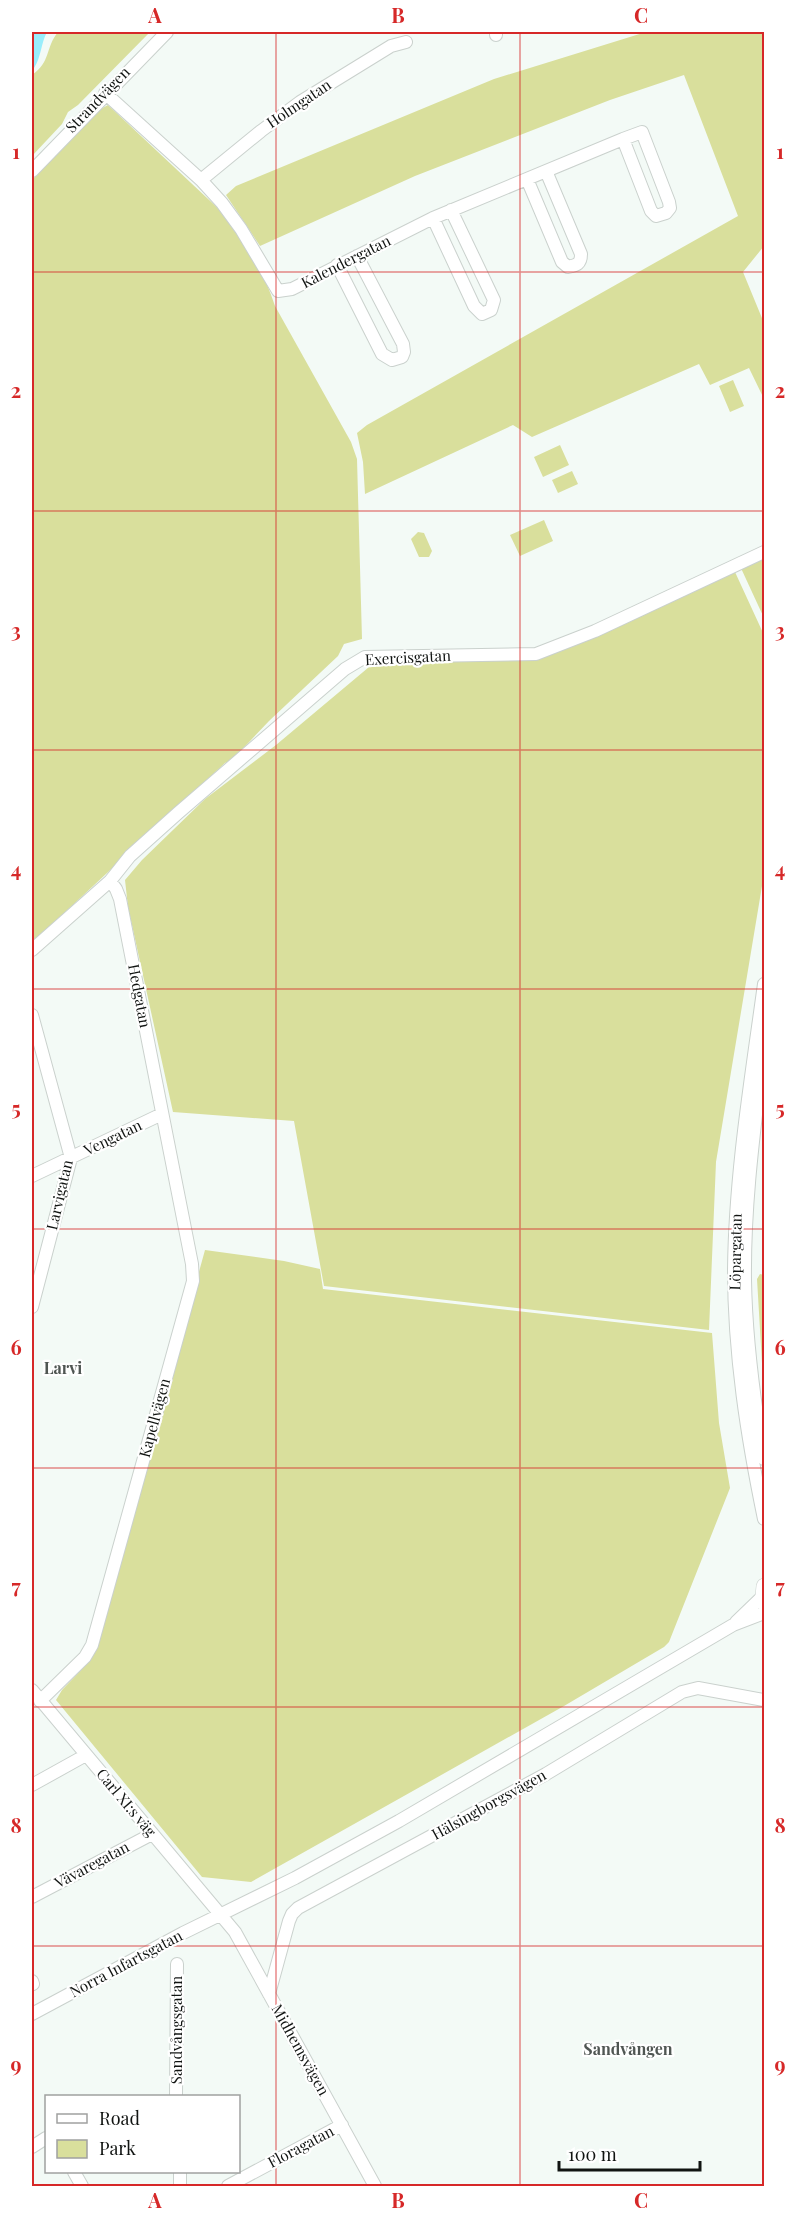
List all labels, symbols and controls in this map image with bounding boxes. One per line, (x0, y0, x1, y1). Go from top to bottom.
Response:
text: A (147, 1, 162, 28)
text: B (391, 1, 405, 28)
text: C (634, 1, 648, 28)
street label: Strandvägen (61, 62, 134, 137)
street label: Holmgatan (262, 74, 335, 132)
text: 1 (12, 137, 20, 164)
text: 1 (776, 137, 784, 164)
street label: Kalendergatan (297, 230, 394, 292)
text: 2 (11, 376, 21, 403)
text: 2 (775, 376, 785, 403)
text: 3 (11, 616, 21, 643)
text: 3 (775, 616, 785, 643)
street label: Exercisgatan (364, 645, 451, 669)
text: 4 (11, 855, 21, 882)
text: 4 (775, 855, 785, 882)
street label: Hedgatan (124, 962, 156, 1029)
text: 5 (11, 1094, 21, 1121)
text: 5 (775, 1094, 785, 1121)
street label: Vengatan (79, 1115, 145, 1160)
street label: Larvigatan (41, 1158, 77, 1232)
street label: Löpargatan (724, 1213, 746, 1291)
text: 6 (10, 1333, 22, 1360)
text: 6 (774, 1333, 786, 1360)
district label: Larvi (44, 1357, 82, 1378)
street label: Kapellvägen (134, 1376, 174, 1460)
text: 7 (11, 1572, 21, 1599)
text: 7 (775, 1572, 785, 1599)
street label: Carl XI:s väg (92, 1764, 161, 1841)
street label: Hälsingborgsvägen (428, 1764, 549, 1844)
text: 8 (10, 1811, 22, 1838)
text: 8 (774, 1811, 786, 1838)
street label: Vävaregatan (50, 1836, 132, 1893)
street label: Norra Infartsgatan (66, 1925, 185, 2001)
street label: Sandvångsgatan (166, 1976, 186, 2084)
street label: Midhemsvägen (267, 2000, 334, 2099)
district label: Sandvången (583, 2038, 673, 2059)
text: 9 (10, 2050, 22, 2077)
text: 9 (774, 2050, 786, 2077)
legend (45, 2095, 240, 2173)
text: Road (99, 2106, 140, 2130)
street label: Floragatan (264, 2120, 337, 2172)
scale bar (559, 2134, 700, 2172)
text: Park (99, 2136, 136, 2160)
text: 100 m (568, 2142, 617, 2166)
text: A (147, 2186, 162, 2213)
text: B (391, 2186, 405, 2213)
text: C (634, 2186, 648, 2213)

